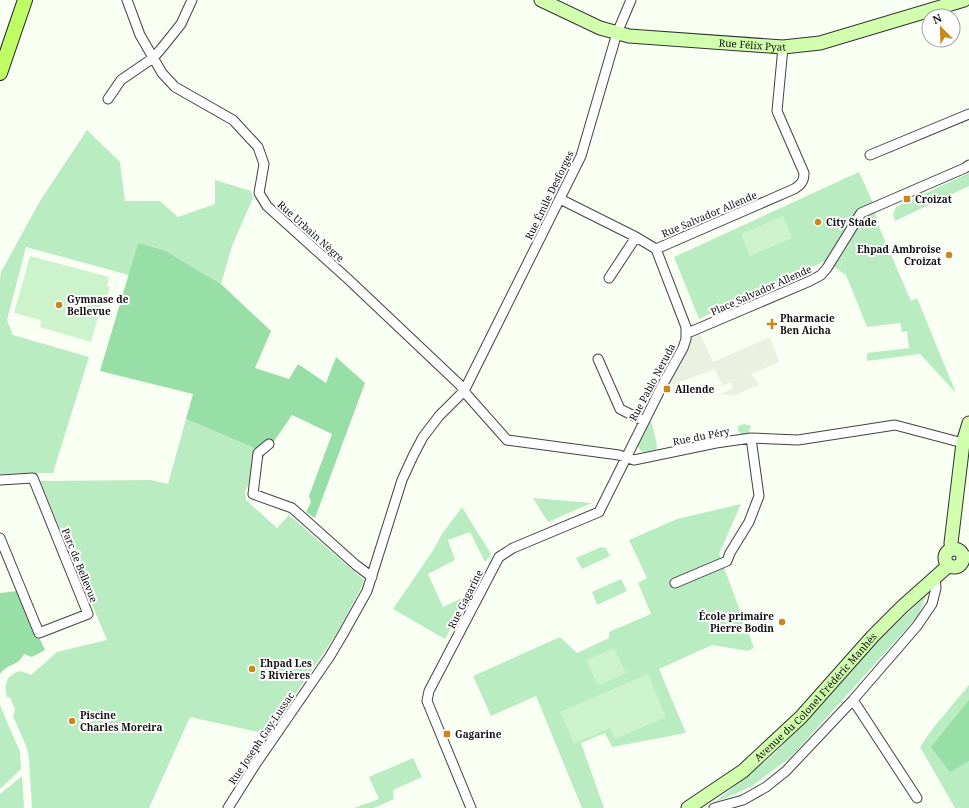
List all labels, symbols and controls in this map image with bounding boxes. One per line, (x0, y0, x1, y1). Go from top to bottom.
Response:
north arrow (921, 8, 961, 48)
text: N (930, 10, 944, 27)
street label: Rue Félix Pyat (718, 35, 787, 54)
street label: Rue Émile Desforges (521, 148, 577, 242)
street label: Rue Salvador Allende (659, 188, 759, 240)
place label: Croizat (915, 192, 952, 206)
marker: Croizat (902, 194, 912, 204)
street label: Rue Urbain Nègre (275, 197, 347, 265)
place label: City Stade (826, 215, 877, 229)
marker: City Stade (813, 217, 823, 227)
place label: Ehpad Ambroise Croizat (857, 242, 941, 268)
marker: Ehpad Ambroise Croizat (944, 250, 954, 260)
street label: Place Salvador Allende (708, 261, 814, 319)
place label: Gymnase de Bellevue (67, 292, 129, 318)
marker: Gymnase de Bellevue (54, 300, 64, 310)
place label: Pharmacie Ben Aicha (780, 311, 835, 337)
marker: Pharmacie Ben Aicha (767, 319, 777, 329)
street label: Rue Pablo Neruda (626, 340, 679, 423)
place label: Allende (675, 382, 714, 396)
marker: Allende (662, 384, 672, 394)
street label: Rue du Péry (671, 424, 731, 448)
street label: Parc de Bellevue (59, 526, 101, 604)
street label: Rue Gagarine (444, 567, 486, 631)
place label: École primaire Pierre Bodin (699, 609, 774, 635)
marker: École primaire Pierre Bodin (777, 617, 787, 627)
street label: Avenue du Colonel Frédéric Manhès (751, 629, 880, 764)
place label: Ehpad Les 5 Rivières (260, 656, 312, 682)
marker: Ehpad Les 5 Rivières (247, 664, 257, 674)
street label: Rue Joseph Gay-Lussac (225, 689, 297, 787)
place label: Piscine Charles Moreira (80, 708, 162, 734)
marker: Piscine Charles Moreira (67, 716, 77, 726)
place label: Gagarine (455, 727, 502, 741)
marker: Gagarine (442, 729, 452, 739)

